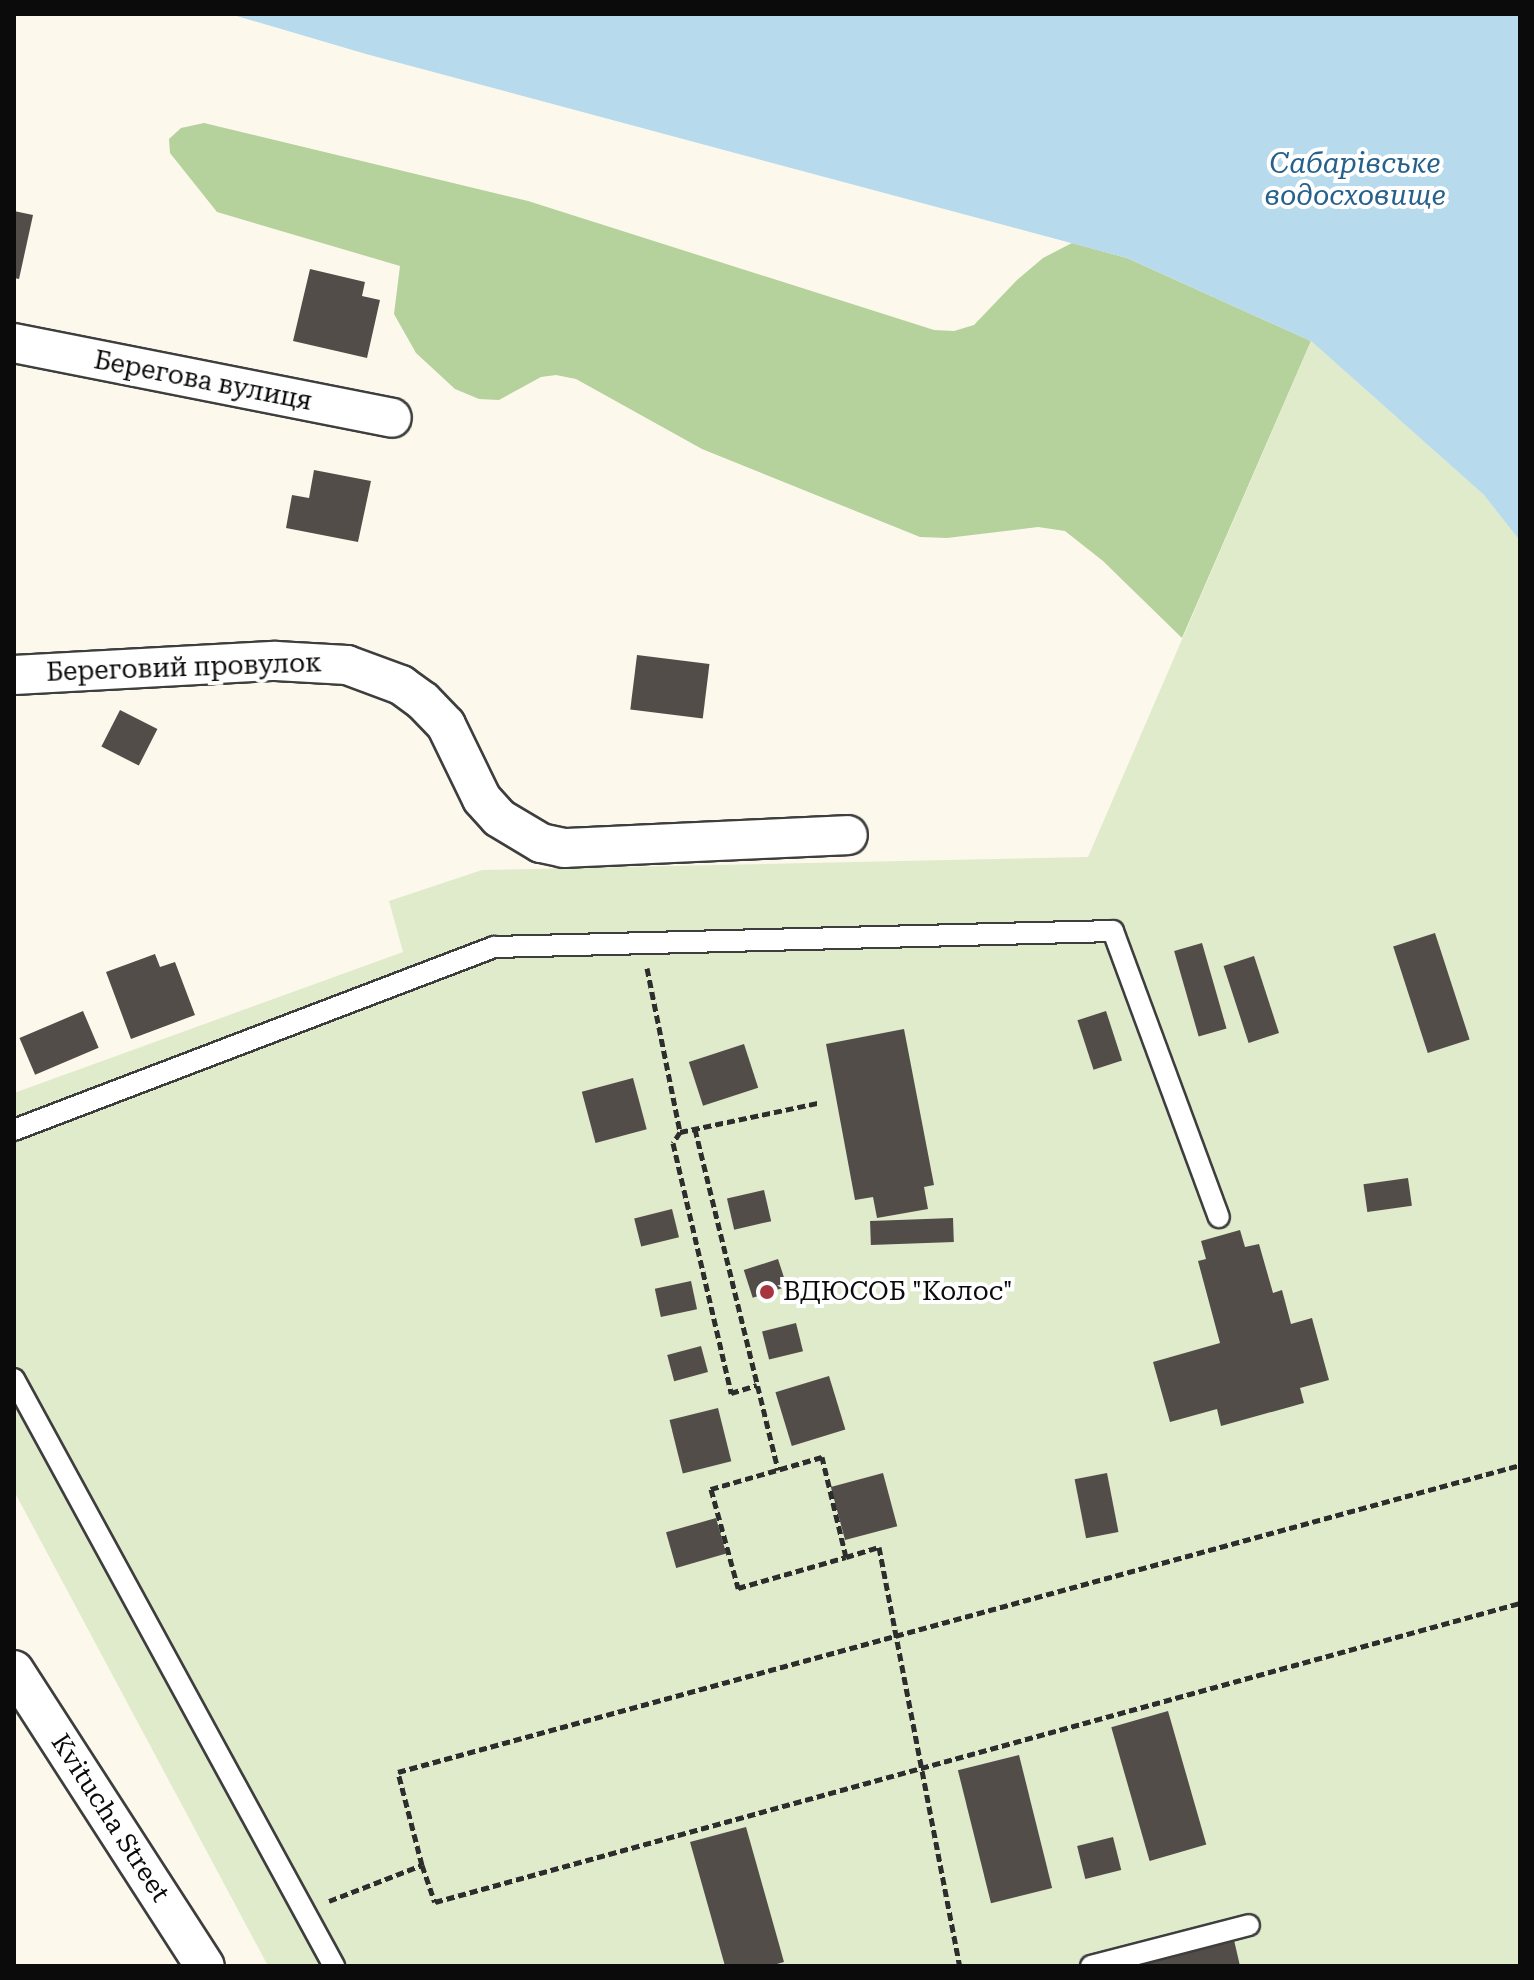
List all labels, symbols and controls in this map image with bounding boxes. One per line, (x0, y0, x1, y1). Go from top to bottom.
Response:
water label: Сабарівське водосховище (1264, 147, 1446, 213)
street label: Берегова вулиця (91, 345, 315, 417)
street label: Береговий провулок (46, 648, 322, 688)
place label: ВДЮСОБ "Колос" (783, 1276, 1013, 1308)
marker: ВДЮСОБ "Колос" (758, 1283, 776, 1301)
street label: Kvitucha Street (44, 1728, 176, 1908)

